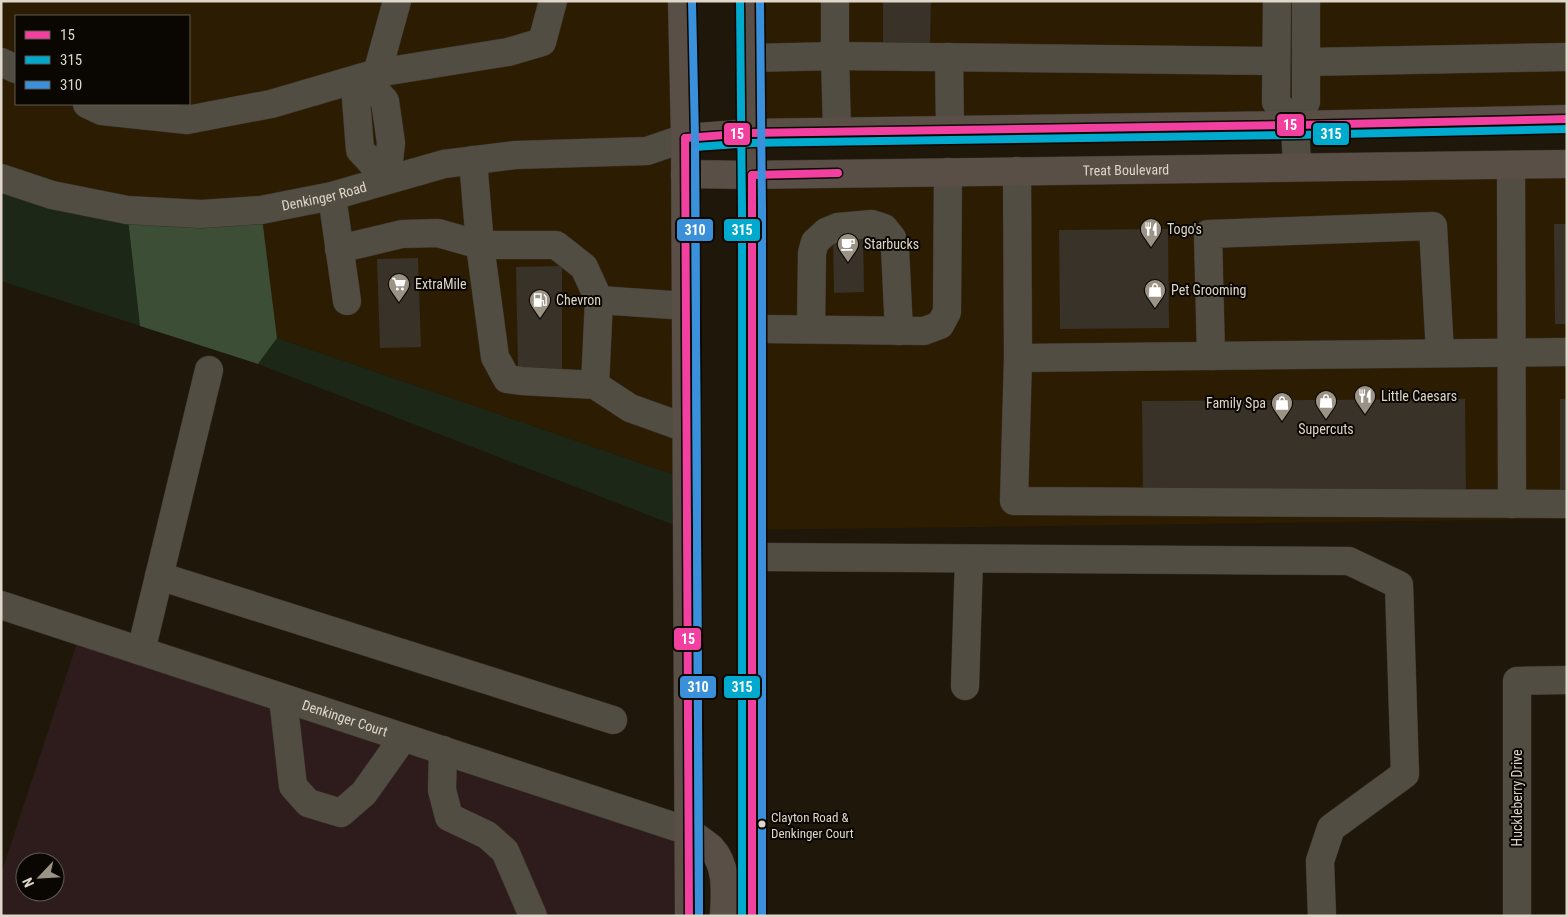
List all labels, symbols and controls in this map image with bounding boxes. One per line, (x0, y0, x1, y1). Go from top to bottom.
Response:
legend (15, 15, 190, 105)
text: 15 (60, 26, 75, 44)
text: 315 (60, 51, 82, 69)
text: 310 (60, 76, 82, 94)
line badge: 15 (1276, 113, 1305, 137)
text: 15 (1283, 117, 1297, 133)
line badge: 15 (723, 122, 751, 146)
line badge: 315 (1312, 122, 1350, 146)
text: 15 (730, 126, 744, 142)
text: 315 (1320, 126, 1342, 142)
street label: Treat Boulevard (1083, 161, 1169, 179)
street label: Denkinger Road (280, 179, 368, 214)
restaurant icon: Togo's (1139, 217, 1163, 248)
line badge: 310 (676, 218, 714, 242)
line badge: 315 (723, 218, 761, 242)
place label: Togo's (1167, 221, 1202, 237)
text: 310 (684, 222, 706, 238)
text: 315 (731, 222, 753, 238)
cafe icon: Starbucks (836, 232, 860, 263)
place label: Starbucks (864, 236, 919, 252)
supermarket icon: ExtraMile (387, 272, 411, 303)
place label: ExtraMile (415, 276, 467, 292)
shop icon: Pet Grooming (1143, 278, 1167, 309)
place label: Pet Grooming (1171, 282, 1246, 298)
fuel station icon: Chevron (528, 288, 552, 319)
place label: Chevron (556, 292, 601, 308)
restaurant icon: Little Caesars (1353, 384, 1377, 415)
place label: Little Caesars (1381, 388, 1457, 404)
shop icon: Supercuts (1314, 389, 1338, 420)
shop icon: Family Spa (1270, 391, 1294, 422)
place label: Family Spa (1206, 395, 1266, 411)
place label: Supercuts (1298, 421, 1354, 437)
line badge: 15 (673, 627, 702, 651)
text: 15 (681, 631, 695, 647)
line badge: 310 (679, 675, 717, 699)
line badge: 315 (723, 675, 761, 699)
text: 310 (687, 679, 709, 695)
text: 315 (731, 679, 753, 695)
street label: Denkinger Court (300, 697, 390, 740)
street label: Huckleberry Drive (1509, 749, 1525, 847)
place label: Clayton Road & Denkinger Court (771, 810, 854, 841)
marker: Clayton Road & Denkinger Court (757, 819, 767, 829)
north arrow (15, 852, 65, 902)
text: N (19, 875, 37, 890)

